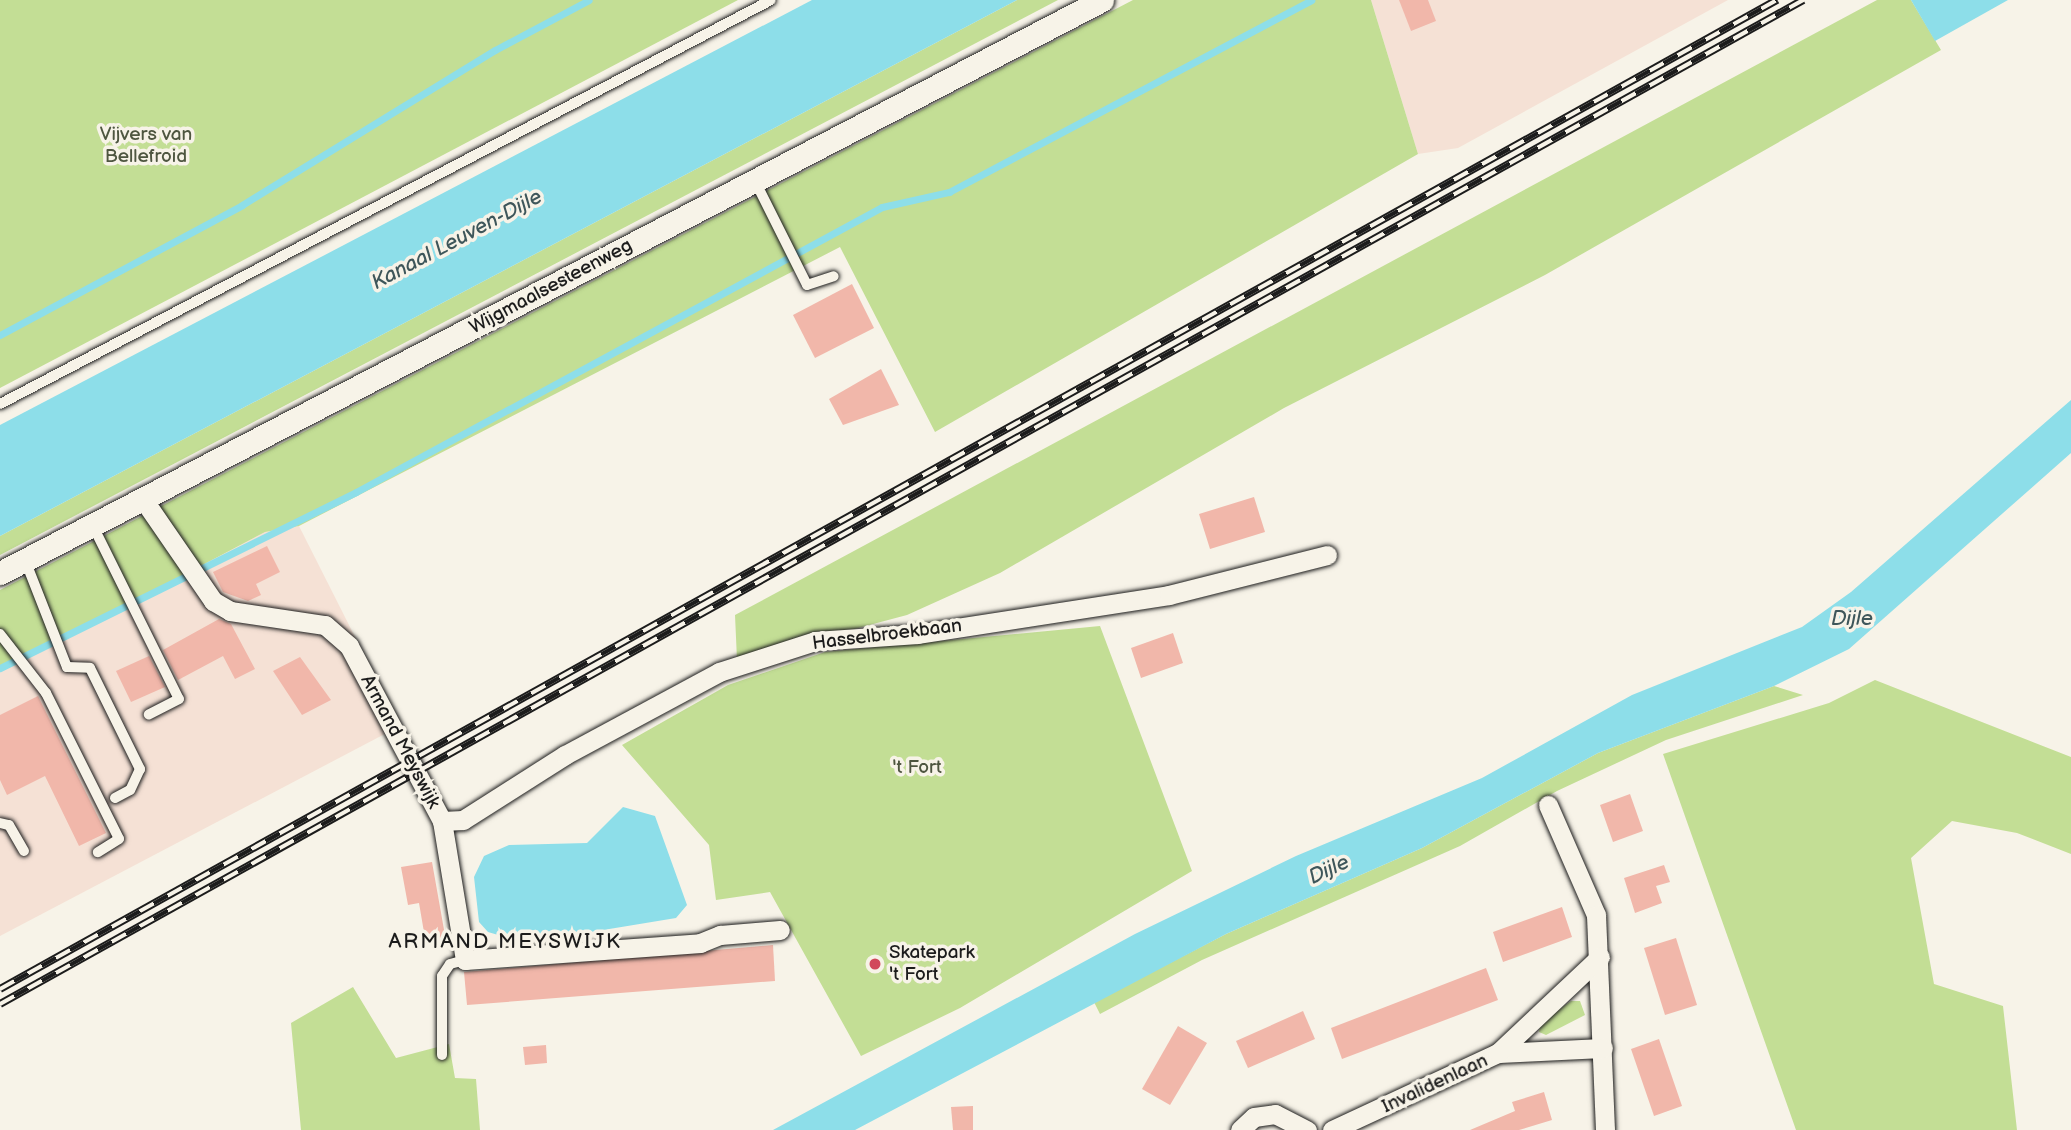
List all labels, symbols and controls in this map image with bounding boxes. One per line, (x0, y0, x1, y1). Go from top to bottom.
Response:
park label: Vijvers van Bellefroid (100, 124, 192, 168)
water label: Kanaal Leuven-Dijle (367, 184, 547, 296)
street label: Wijgmaalsesteenweg (466, 234, 636, 340)
water label: Dijle (1831, 606, 1873, 632)
street label: Hasselbroekbaan (811, 615, 963, 655)
street label: Armand Meyswijk (355, 671, 445, 813)
park label: 't Fort (892, 757, 942, 779)
water label: Dijle (1305, 850, 1353, 890)
district label: ARMAND MEYSWIJK (390, 929, 620, 955)
place label: Skatepark 't Fort (889, 942, 975, 986)
marker: Skatepark 't Fort (867, 956, 883, 972)
street label: Invalidenlaan (1378, 1050, 1492, 1118)

